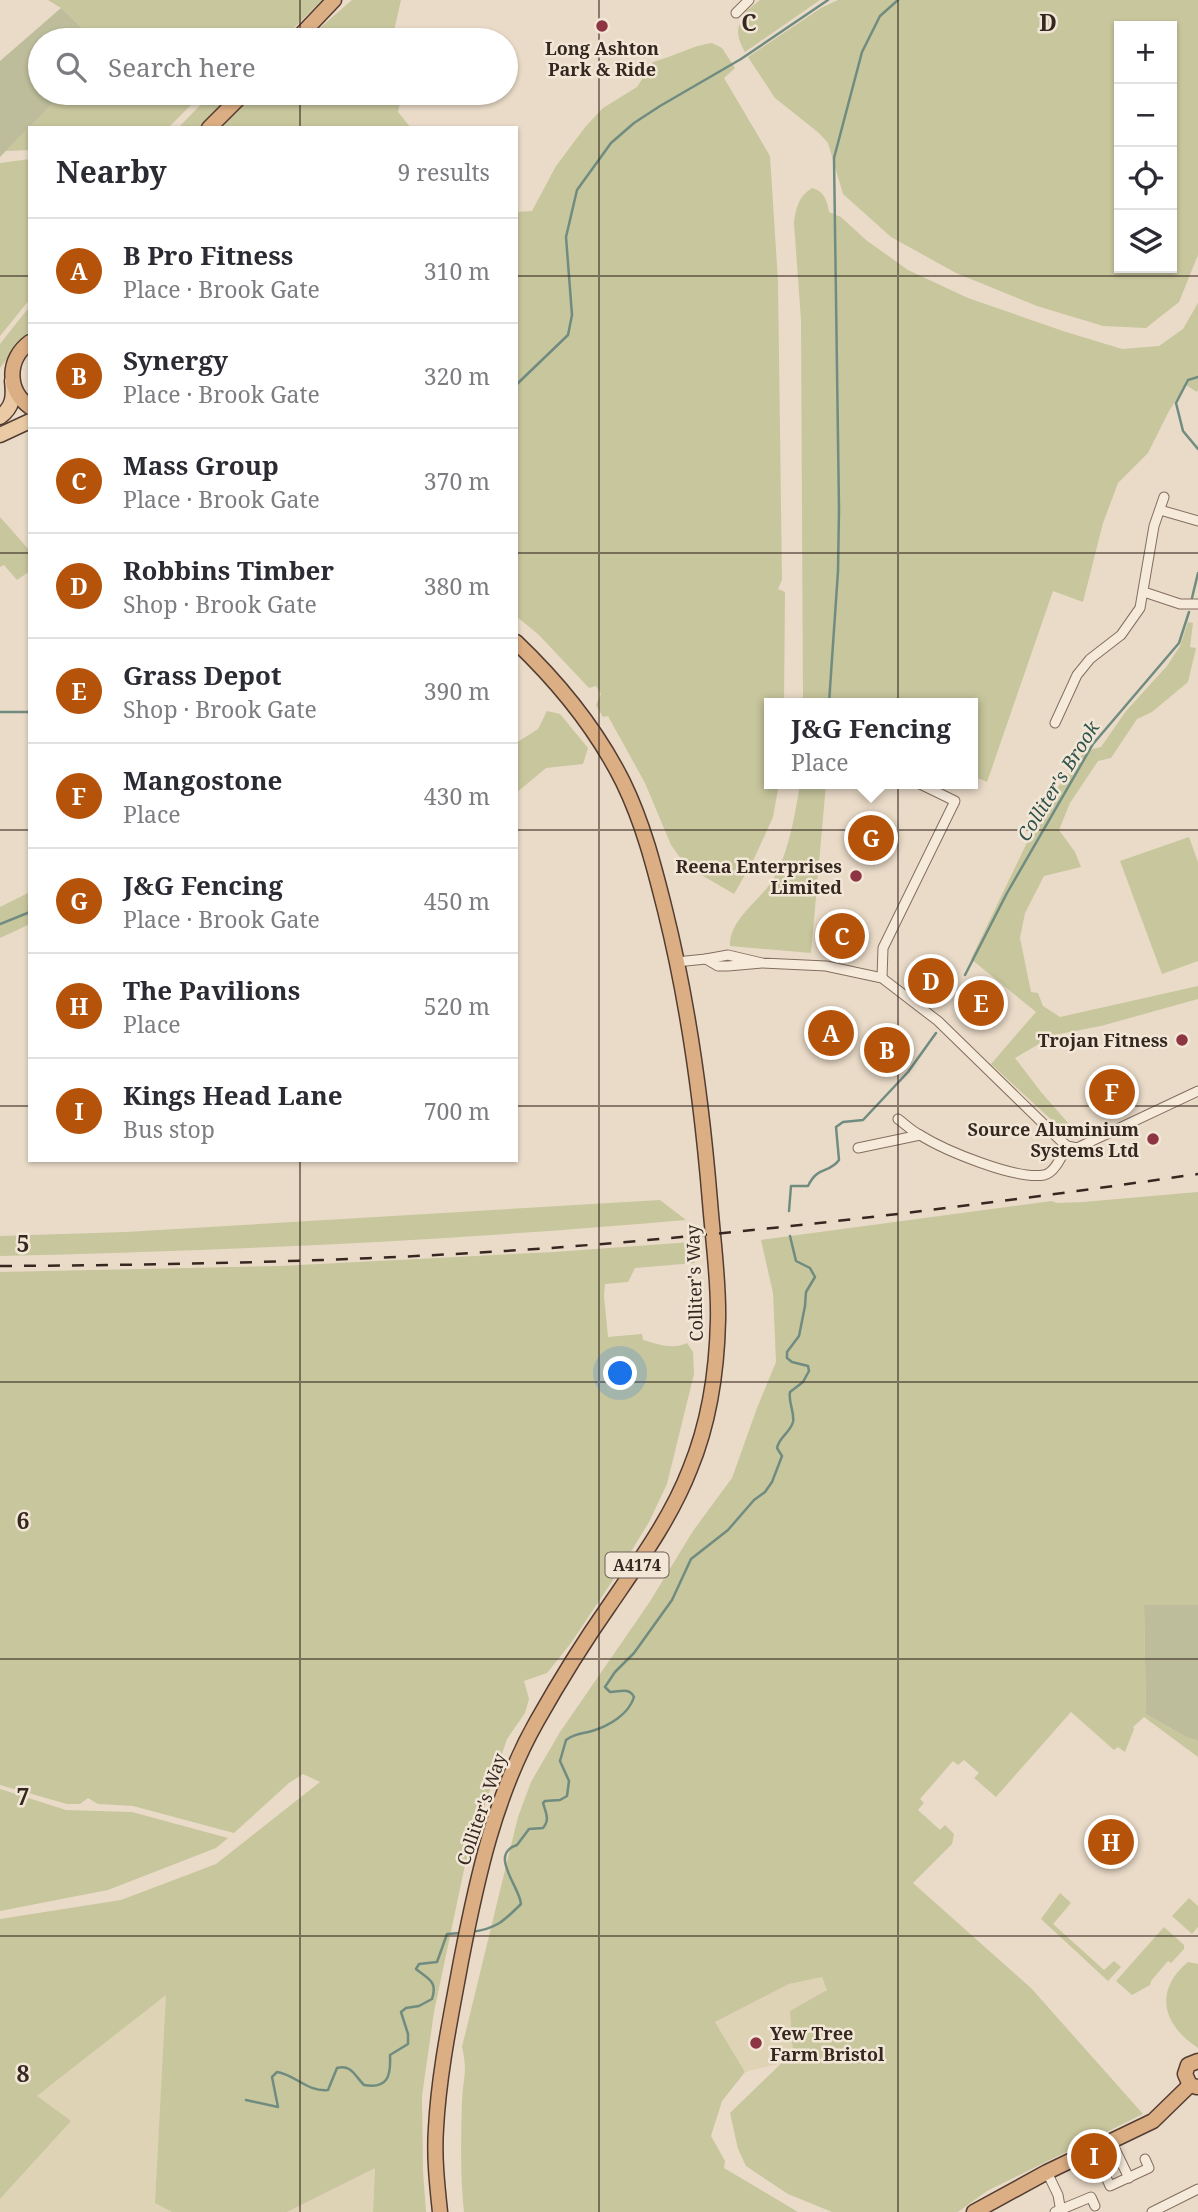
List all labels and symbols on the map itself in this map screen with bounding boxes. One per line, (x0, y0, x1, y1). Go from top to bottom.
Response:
text: C (741, 6, 757, 38)
text: D (1039, 6, 1057, 38)
marker: Long Ashton Park & Ride (594, 18, 610, 34)
place label: Long Ashton Park & Ride (545, 36, 659, 81)
water label: Colliter's Brook (1011, 715, 1106, 846)
pin: G (848, 812, 894, 864)
place label: Reena Enterprises Limited (675, 854, 842, 899)
marker: Reena Enterprises Limited (848, 868, 864, 884)
pin: C (819, 910, 865, 962)
pin: D (908, 955, 954, 1007)
pin: E (958, 977, 1004, 1029)
pin: A (808, 1007, 854, 1059)
pin: B (864, 1024, 910, 1076)
place label: Trojan Fitness (1038, 1028, 1168, 1052)
marker: Trojan Fitness (1174, 1032, 1190, 1048)
pin: F (1089, 1066, 1135, 1118)
place label: Source Aluminium Systems Ltd (968, 1117, 1139, 1162)
marker: Source Aluminium Systems Ltd (1145, 1131, 1161, 1147)
street label: Colliter's Way (680, 1223, 708, 1342)
text: 5 (17, 1227, 30, 1259)
your location (603, 1356, 637, 1390)
text: 6 (17, 1504, 30, 1536)
road number: A4174 (606, 1553, 668, 1578)
street label: Colliter's Way (451, 1749, 512, 1868)
text: 7 (17, 1780, 30, 1812)
pin: H (1088, 1816, 1134, 1868)
place label: Yew Tree Farm Bristol (770, 2021, 885, 2066)
marker: Yew Tree Farm Bristol (748, 2035, 764, 2051)
text: 8 (17, 2057, 30, 2089)
pin: I (1071, 2130, 1117, 2182)

